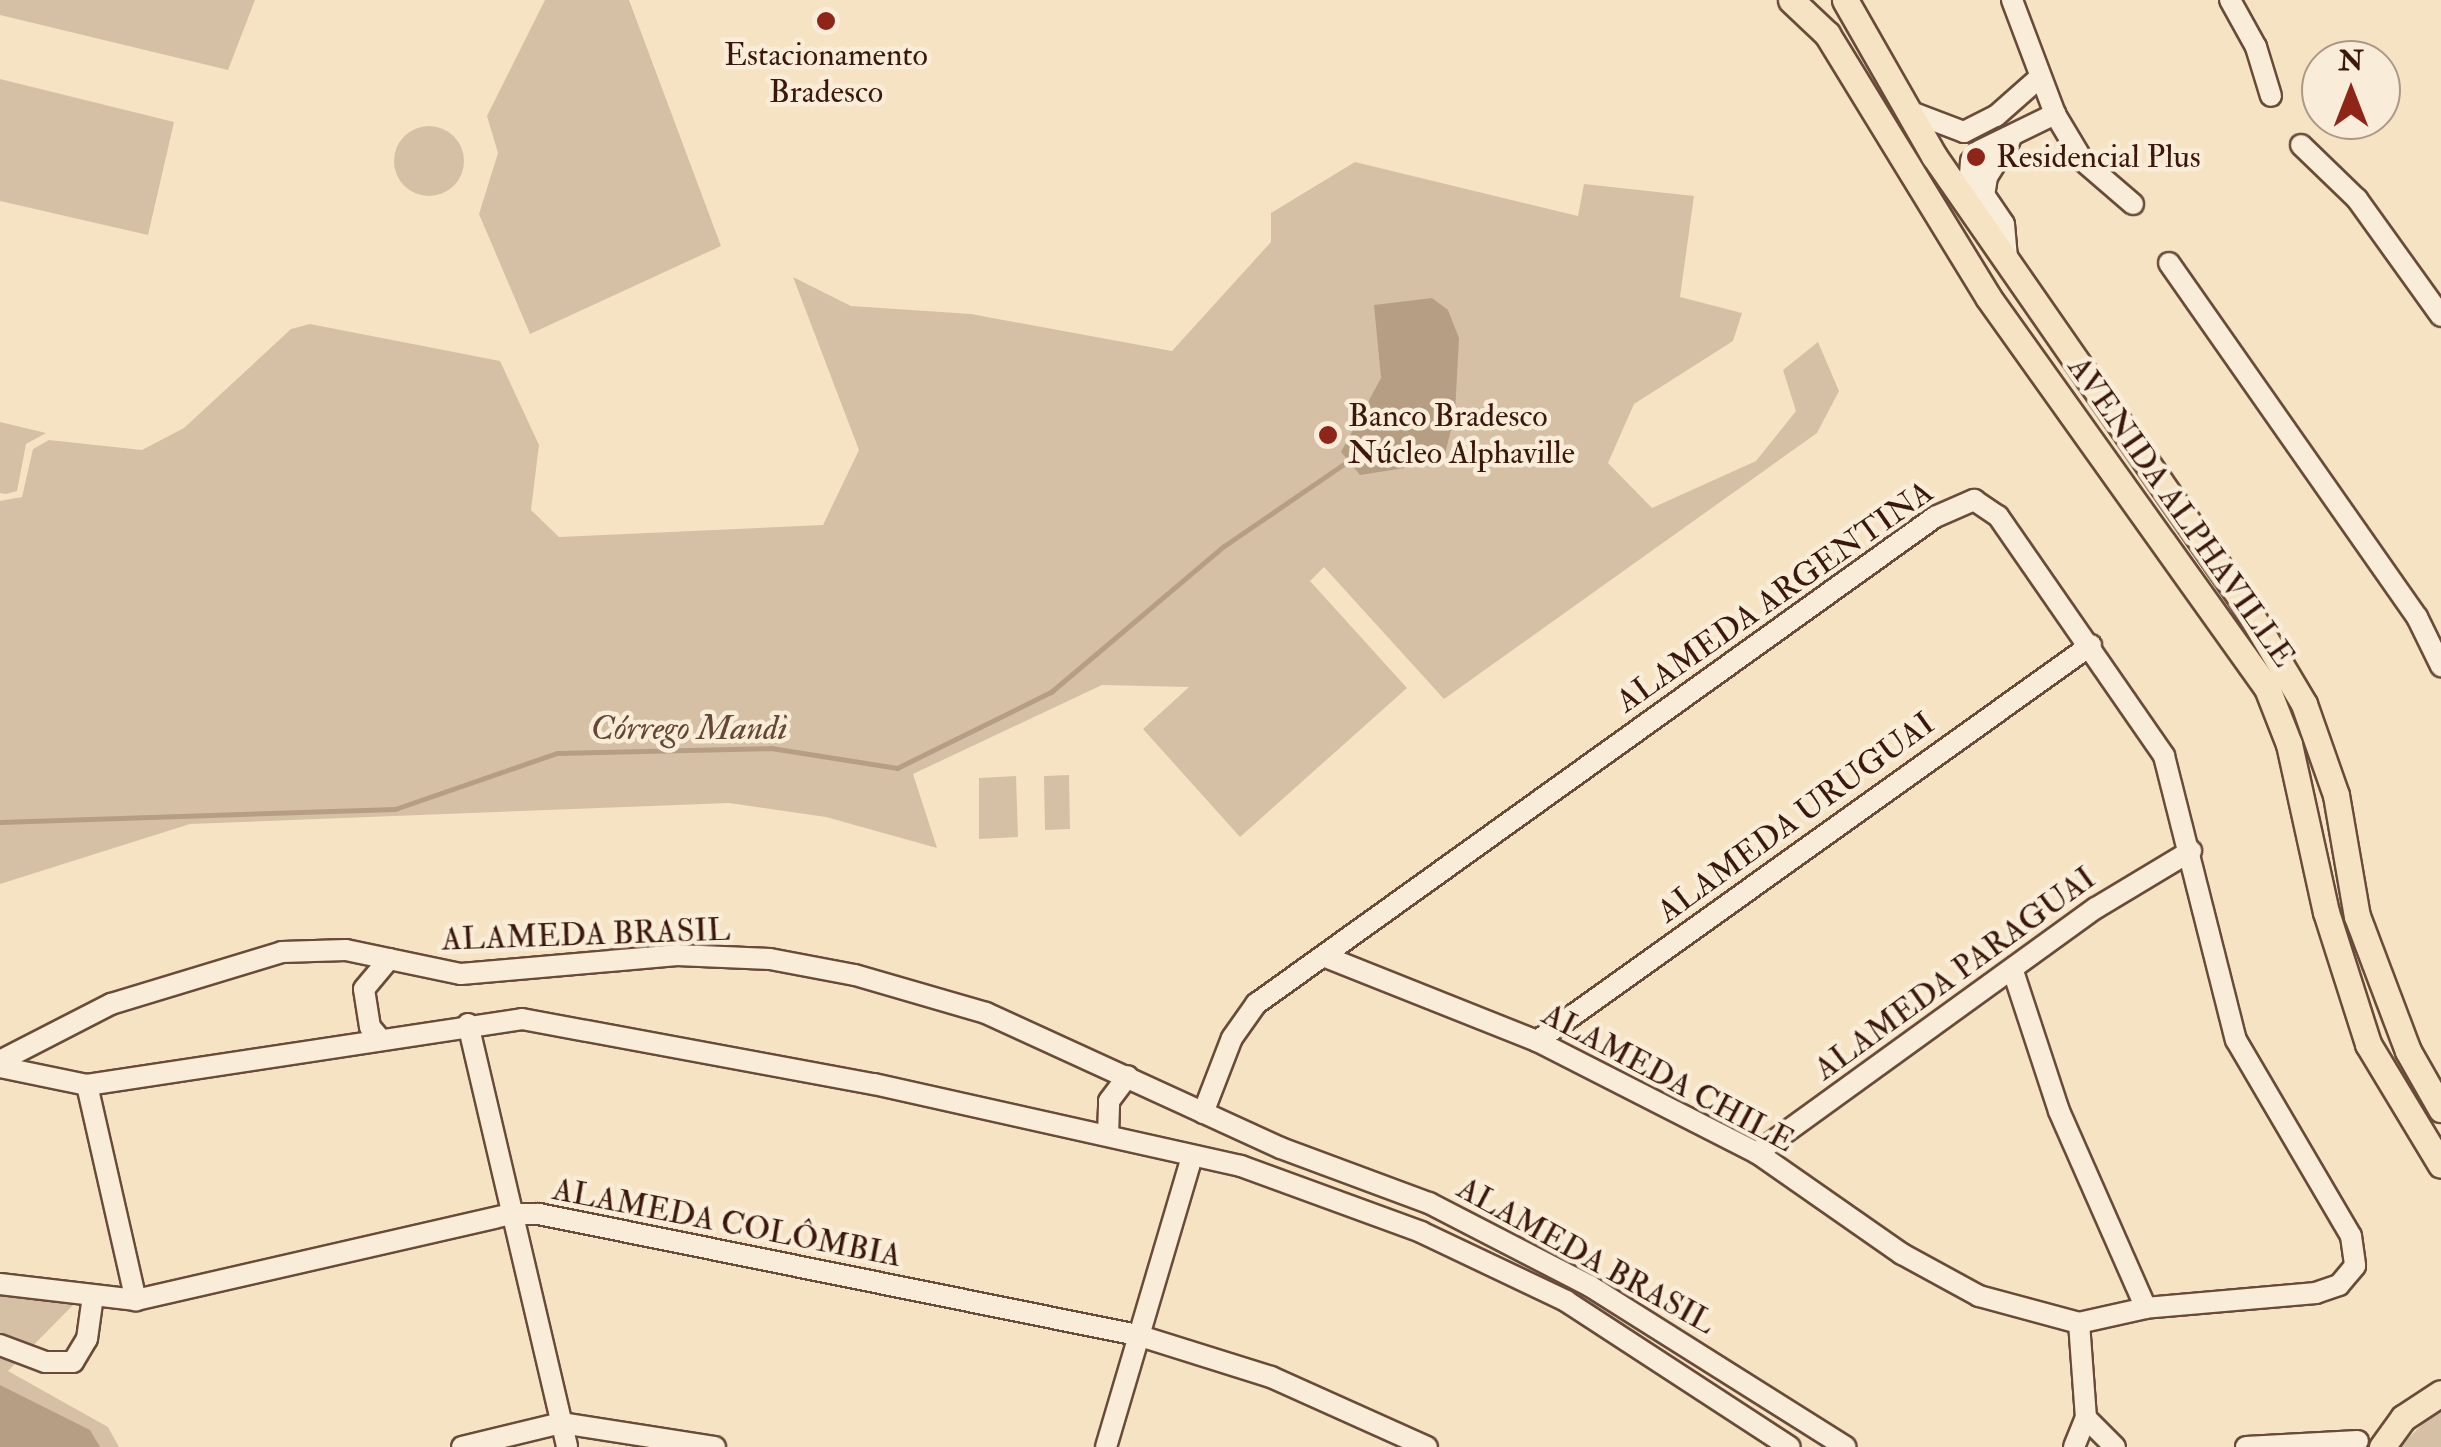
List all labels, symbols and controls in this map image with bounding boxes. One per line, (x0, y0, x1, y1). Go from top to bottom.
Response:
marker: Estacionamento Bradesco (815, 10, 837, 32)
place label: Estacionamento Bradesco (724, 37, 928, 112)
north arrow (2301, 40, 2401, 140)
text: N (2338, 44, 2364, 79)
place label: Residencial Plus (1996, 138, 2201, 176)
marker: Residencial Plus (1965, 146, 1987, 168)
street label: AVENIDA ALPHAVILLE (2059, 349, 2303, 675)
place label: Banco Bradesco Núcleo Alphaville (1348, 398, 1575, 473)
marker: Banco Bradesco Núcleo Alphaville (1317, 424, 1339, 446)
street label: ALAMEDA ARGENTINA (1609, 473, 1941, 721)
street label: ALAMEDA URUGUAI (1650, 705, 1942, 931)
water label: Córrego Mandi (590, 707, 788, 749)
street label: ALAMEDA PARAGUAI (1807, 859, 2103, 1089)
street label: ALAMEDA BRASIL (441, 911, 731, 959)
street label: ALAMEDA CHILE (1535, 995, 1801, 1161)
street label: ALAMEDA BRASIL (1450, 1169, 1722, 1343)
street label: ALAMEDA COLÔMBIA (549, 1170, 905, 1276)

